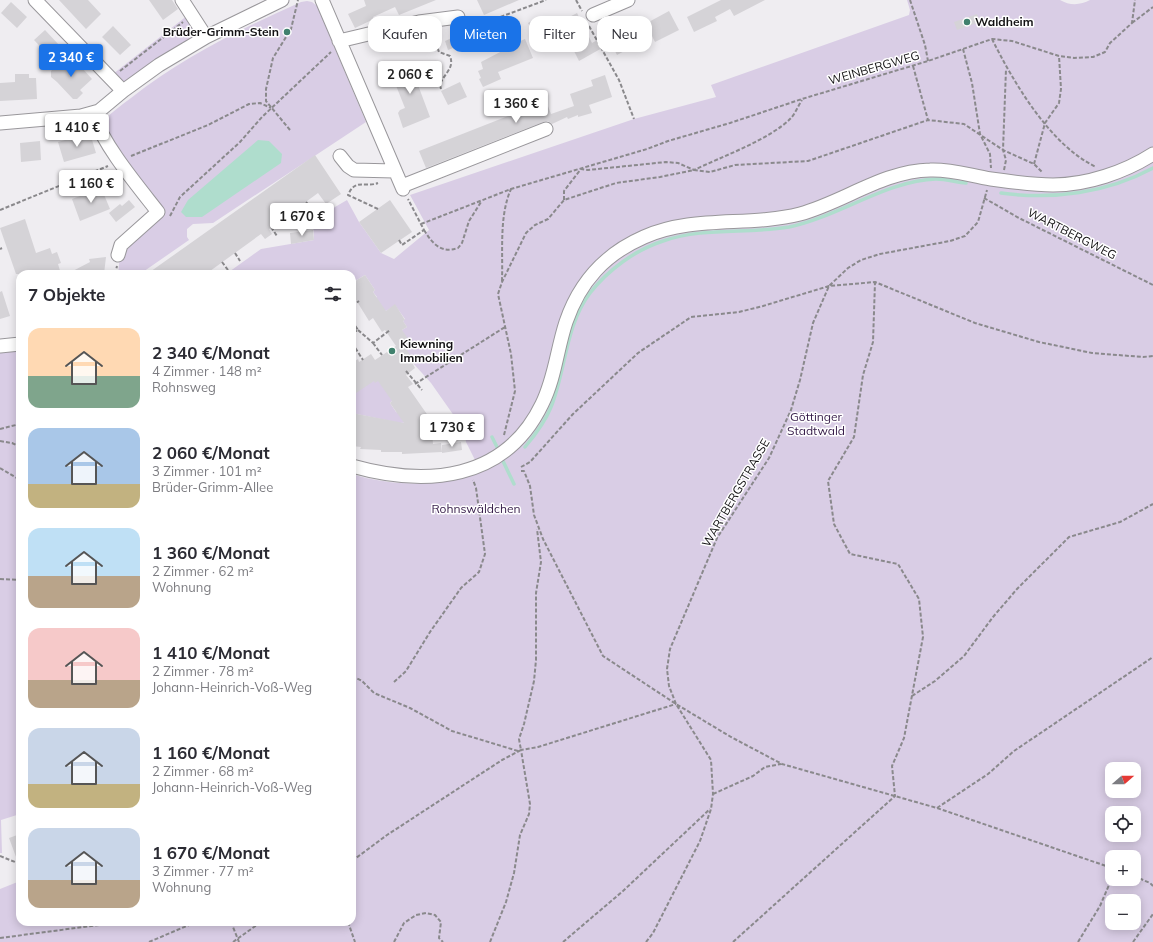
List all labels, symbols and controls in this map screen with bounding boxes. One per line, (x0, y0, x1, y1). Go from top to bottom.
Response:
place label: Waldheim (975, 14, 1034, 29)
chip: Kaufen (368, 16, 442, 52)
chip: Mieten (450, 16, 521, 52)
chip: Filter (529, 16, 589, 52)
chip: Neu (597, 16, 652, 52)
marker: Waldheim (962, 17, 972, 27)
place label: Brüder-Grimm-Stein (163, 24, 279, 39)
marker: Brüder-Grimm-Stein (282, 27, 292, 37)
pin: 2 340 € (34, 44, 108, 78)
street label: WEINBERGWEG (827, 47, 921, 88)
text: 2 340 € (48, 49, 94, 65)
pin: 2 060 € (373, 61, 447, 95)
text: 2 060 € (387, 66, 433, 82)
pin: 1 360 € (479, 90, 553, 124)
text: 1 360 € (493, 95, 539, 111)
pin: 1 410 € (40, 114, 114, 148)
text: 1 410 € (54, 119, 100, 135)
pin: 1 160 € (54, 170, 128, 204)
text: 1 160 € (68, 175, 114, 191)
pin: 1 670 € (265, 203, 339, 237)
street label: WARTBERGWEG (1025, 205, 1119, 263)
text: 1 670 € (279, 208, 325, 224)
icon: filters (322, 283, 344, 305)
text: 7 Objekte (28, 284, 105, 305)
place label: Kiewning Immobilien (400, 336, 463, 365)
text: 2 340 €/Monat (152, 342, 270, 363)
icon: home (60, 344, 108, 392)
marker: Kiewning Immobilien (387, 346, 397, 356)
text: 4 Zimmer · 148 m² (152, 363, 262, 379)
text: Rohnsweg (152, 379, 216, 395)
park label: Göttinger Stadtwald (787, 409, 845, 438)
pin: 1 730 € (415, 414, 489, 448)
text: 1 730 € (429, 419, 475, 435)
street label: WARTBERGSTRASSE (698, 436, 773, 550)
text: 2 060 €/Monat (152, 442, 270, 463)
icon: home (60, 444, 108, 492)
text: 3 Zimmer · 101 m² (152, 463, 262, 479)
text: Brüder-Grimm-Allee (152, 479, 273, 495)
park label: Rohnswäldchen (431, 501, 521, 516)
text: 1 360 €/Monat (152, 542, 270, 563)
icon: home (60, 544, 108, 592)
text: 2 Zimmer · 62 m² (152, 563, 254, 579)
text: Wohnung (152, 579, 211, 595)
text: 1 410 €/Monat (152, 642, 270, 663)
icon: home (60, 644, 108, 692)
text: 2 Zimmer · 78 m² (152, 663, 254, 679)
text: Johann-Heinrich-Voß-Weg (152, 679, 312, 695)
text: 1 160 €/Monat (152, 742, 270, 763)
icon: home (60, 744, 108, 792)
north arrow (1105, 762, 1141, 798)
map controls (1105, 762, 1141, 930)
text: 2 Zimmer · 68 m² (152, 763, 254, 779)
text: Johann-Heinrich-Voß-Weg (152, 779, 312, 795)
button: locate (1105, 806, 1141, 842)
text: 1 670 €/Monat (152, 842, 270, 863)
icon: home (60, 844, 108, 892)
button: + (1105, 850, 1141, 886)
text: 3 Zimmer · 77 m² (152, 863, 254, 879)
text: Wohnung (152, 879, 211, 895)
button: − (1105, 894, 1141, 930)

